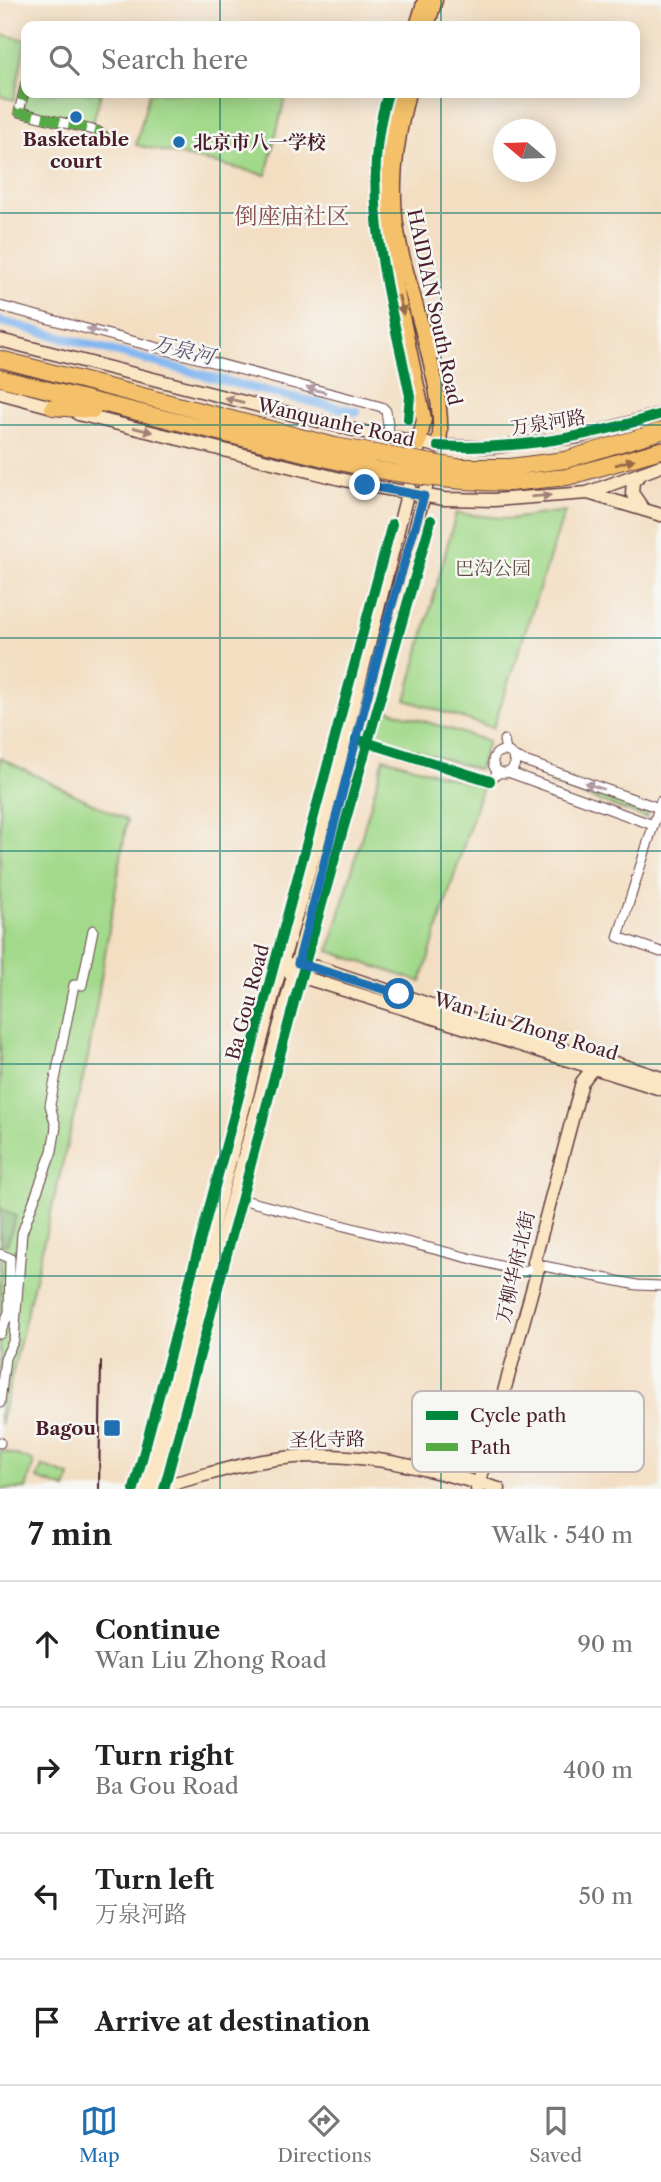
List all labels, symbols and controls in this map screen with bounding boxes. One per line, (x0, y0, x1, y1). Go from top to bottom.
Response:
search box (21, 21, 640, 98)
icon: search (45, 41, 83, 79)
text: Search here (101, 44, 248, 76)
marker: Basketable court (68, 109, 84, 125)
north arrow (493, 119, 556, 182)
place label: Basketable court (23, 128, 129, 173)
place label: 北京市八一学校 (193, 131, 326, 154)
marker: 北京市八一学校 (171, 134, 187, 150)
district label: 倒座庙社区 (235, 202, 350, 230)
street label: HAIDIAN South Road (402, 207, 467, 408)
one-way arrow (396, 294, 407, 316)
one-way arrow (85, 326, 106, 336)
water label: 万泉河 (150, 330, 221, 370)
one-way arrow (305, 384, 327, 395)
street label: Wanquanhe Road (254, 393, 417, 452)
one-way arrow (223, 394, 245, 405)
street label: 万泉河路 (509, 405, 587, 440)
one-way arrow (132, 425, 154, 436)
one-way arrow (615, 456, 636, 466)
route end (349, 469, 380, 500)
one-way arrow (530, 490, 552, 501)
park label: 巴沟公园 (455, 557, 531, 580)
one-way arrow (584, 780, 605, 791)
street label: Ba Gou Road (221, 941, 274, 1063)
route start (383, 978, 414, 1009)
street label: Wan Liu Zhong Road (430, 987, 621, 1066)
street label: 万柳华府北街 (491, 1209, 540, 1325)
legend (412, 1391, 644, 1472)
text: Cycle path (470, 1404, 566, 1427)
place label: Bagou (35, 1417, 96, 1440)
marker: Bagou (102, 1418, 122, 1438)
street label: 圣化寺路 (289, 1427, 365, 1452)
text: Path (470, 1436, 511, 1459)
text: 7 min (28, 1516, 112, 1553)
text: Walk · 540 m (491, 1521, 633, 1549)
text: Continue (95, 1614, 220, 1646)
icon: ahead (28, 1625, 66, 1663)
text: 90 m (577, 1630, 633, 1658)
text: Wan Liu Zhong Road (95, 1646, 327, 1674)
text: Turn right (95, 1740, 234, 1772)
icon: right (28, 1751, 66, 1789)
text: 400 m (563, 1756, 633, 1784)
text: Ba Gou Road (95, 1772, 239, 1800)
text: Turn left (95, 1864, 214, 1896)
icon: left (28, 1877, 66, 1915)
text: 50 m (578, 1882, 633, 1910)
text: 万泉河路 (95, 1900, 187, 1928)
icon: arrive (28, 2003, 66, 2041)
text: Arrive at destination (95, 2006, 370, 2038)
tab: Map (79, 2102, 120, 2167)
tab: Directions (278, 2102, 371, 2167)
tab: Saved (529, 2102, 582, 2167)

